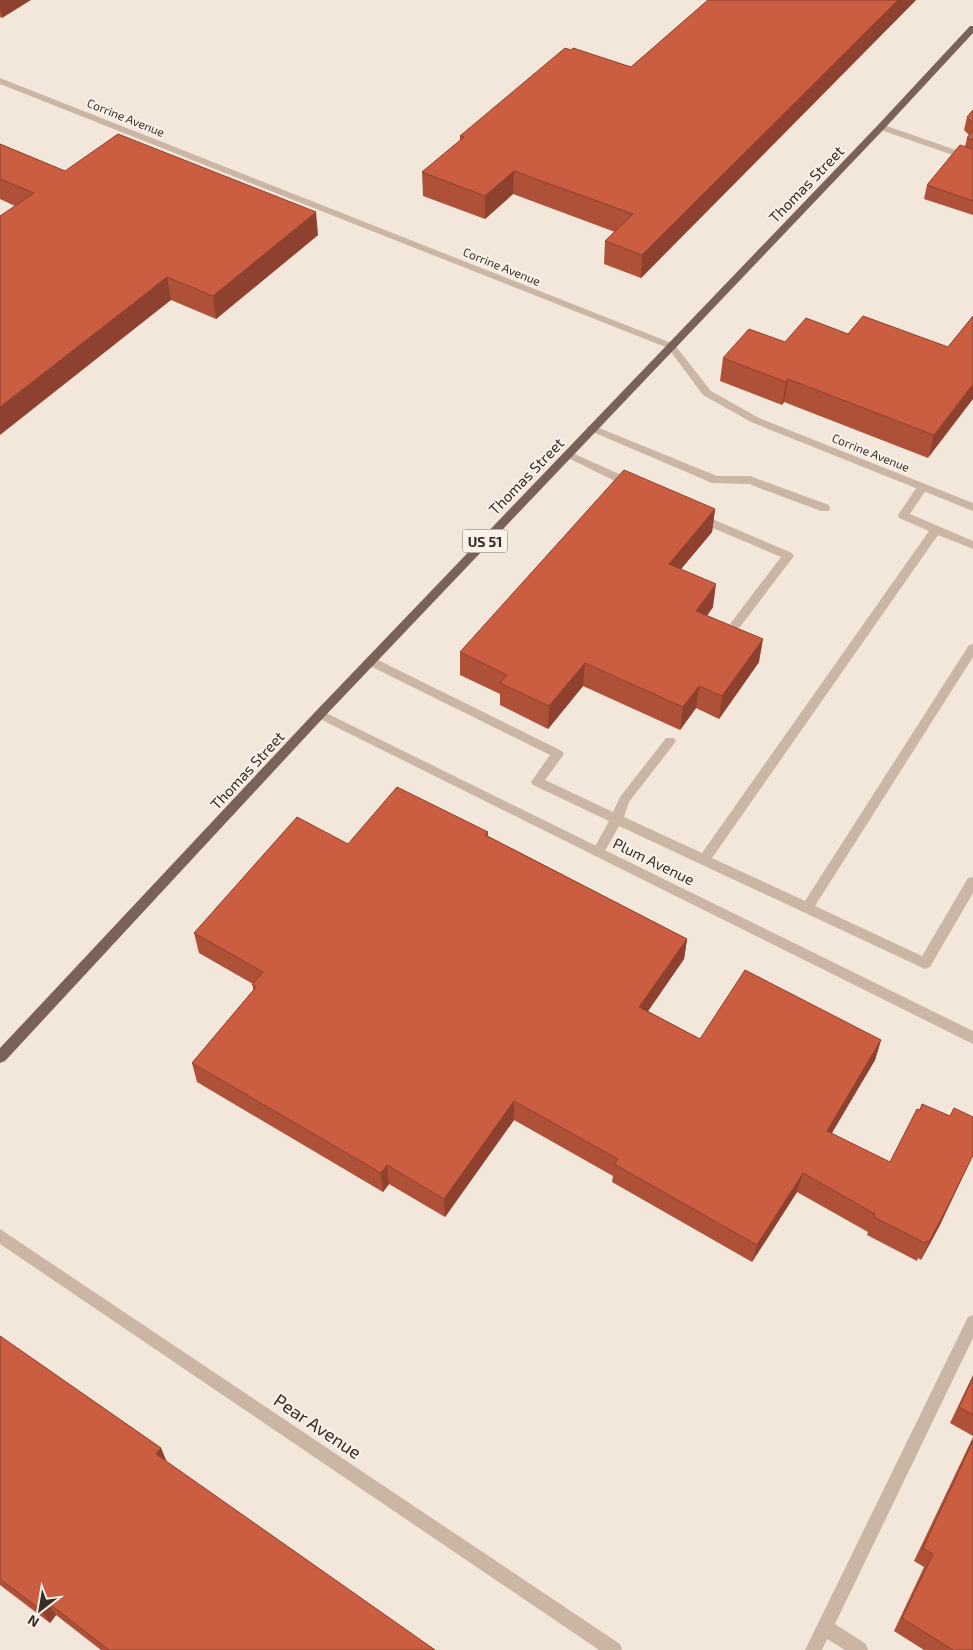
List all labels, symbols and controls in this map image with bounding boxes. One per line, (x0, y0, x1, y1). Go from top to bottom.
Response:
street label: Corrine Avenue (85, 95, 167, 139)
street label: Thomas Street (765, 142, 847, 226)
street label: Corrine Avenue (461, 244, 543, 288)
street label: Corrine Avenue (830, 430, 912, 474)
street label: Thomas Street (485, 434, 567, 518)
road number: US 51 (462, 530, 508, 552)
street label: Thomas Street (206, 727, 288, 813)
street label: Plum Avenue (610, 834, 698, 888)
street label: Pear Avenue (270, 1389, 366, 1463)
north arrow (15, 1585, 65, 1635)
text: N (24, 1612, 42, 1631)

